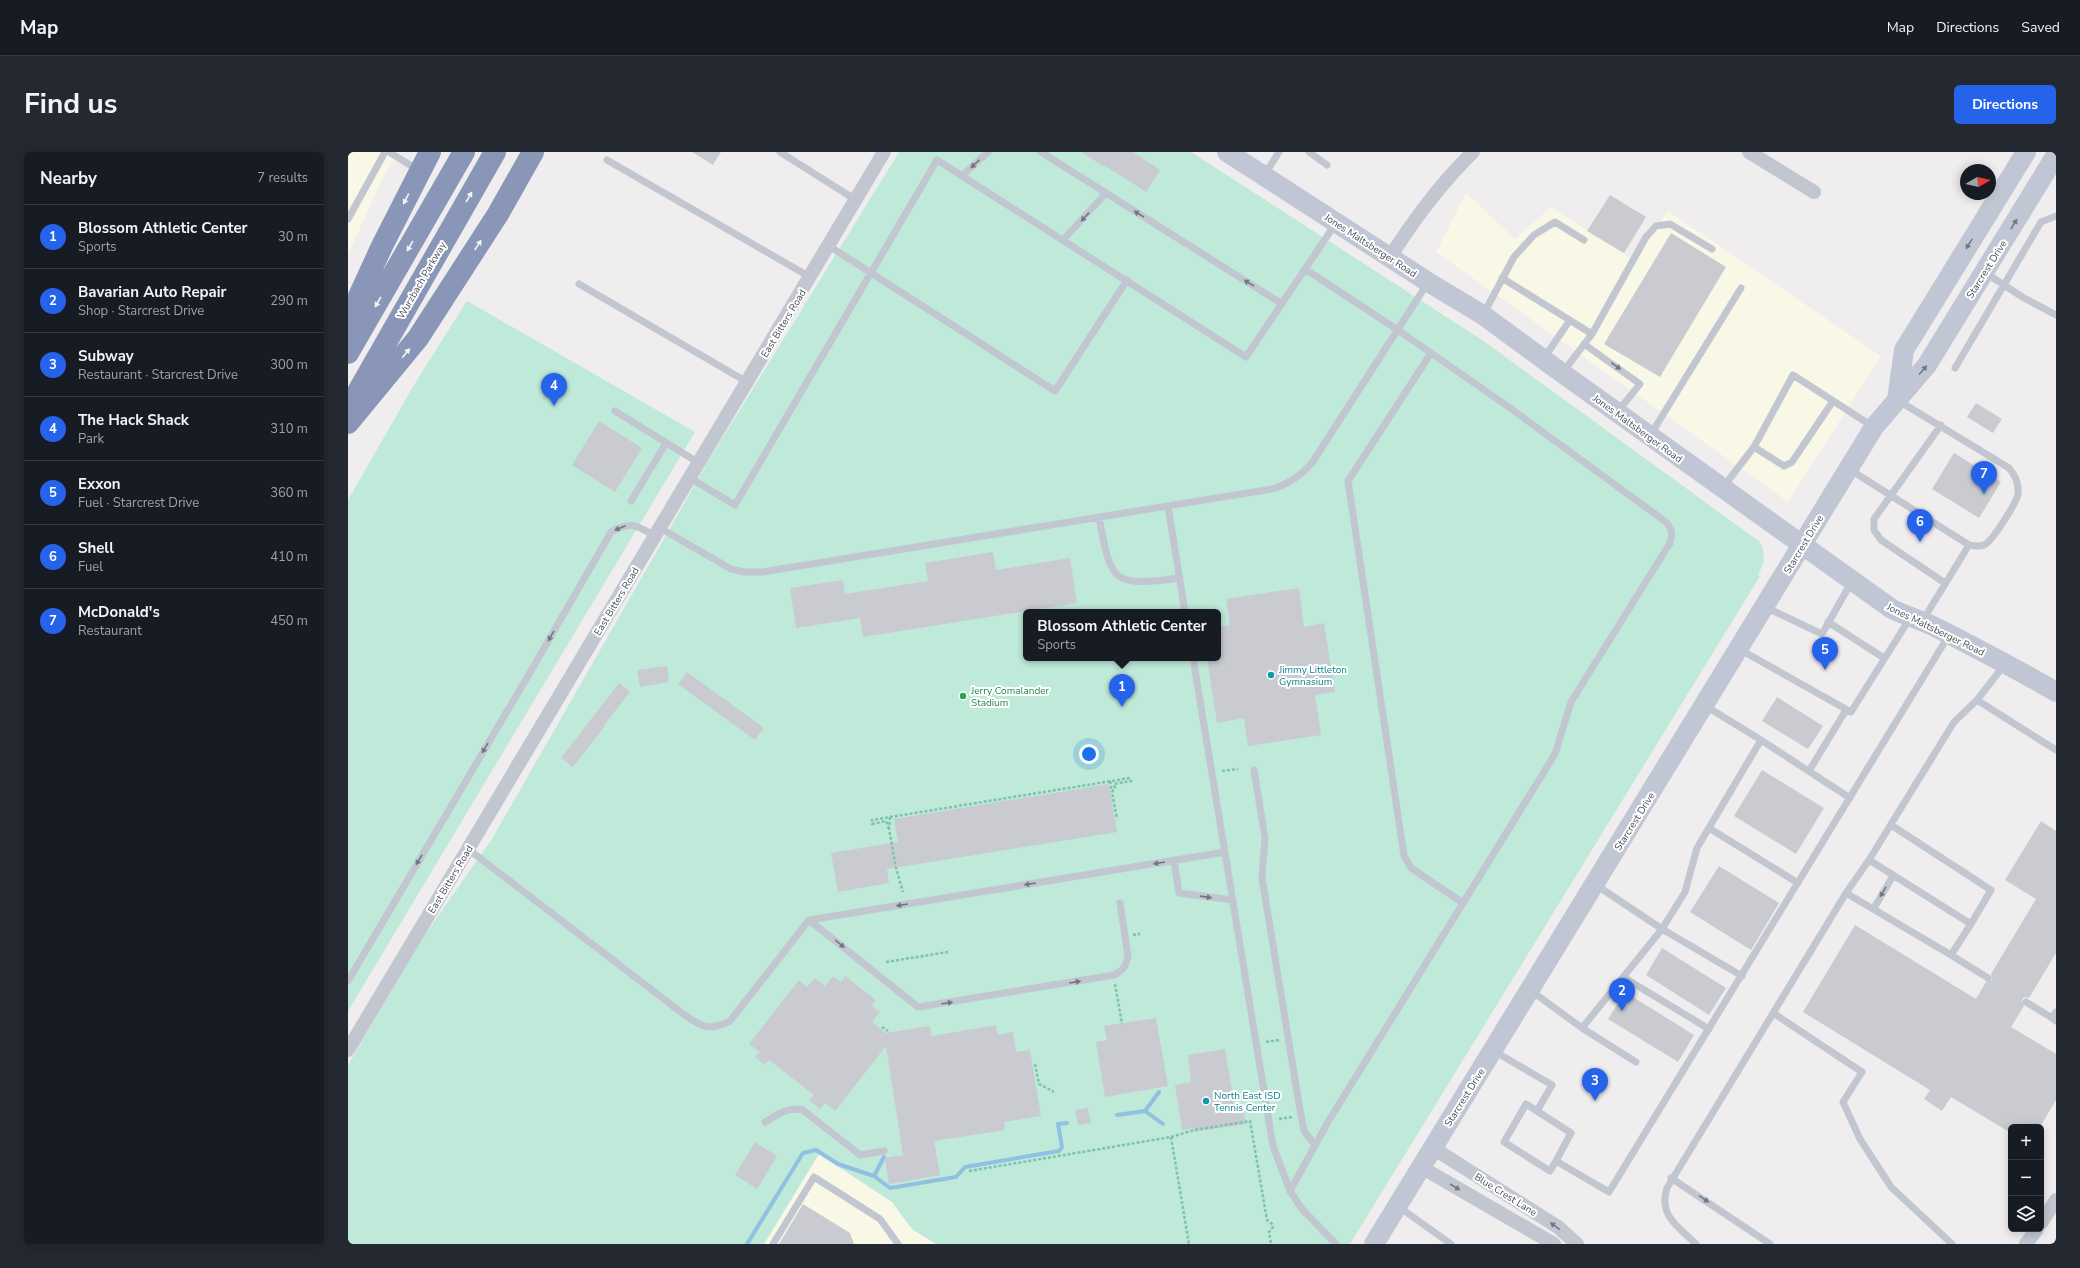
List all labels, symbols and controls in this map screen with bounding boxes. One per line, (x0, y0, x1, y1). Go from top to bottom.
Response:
text: Map (20, 15, 58, 41)
text: Map (1887, 18, 1914, 37)
text: Directions (1936, 18, 1999, 37)
text: Saved (2021, 18, 2060, 37)
text: Find us (24, 85, 118, 123)
button: Directions (1954, 85, 2056, 124)
one-way arrow (970, 159, 980, 169)
north arrow (1960, 164, 1996, 200)
text: Nearby (40, 167, 97, 190)
text: 7 results (257, 169, 308, 187)
one-way arrow (465, 191, 472, 203)
one-way arrow (403, 193, 409, 205)
one-way arrow (1134, 210, 1144, 218)
street label: Jones Maltsberger Road (1321, 210, 1419, 281)
one-way arrow (1080, 211, 1089, 222)
text: Blossom Athletic Center (78, 218, 247, 238)
one-way arrow (2010, 219, 2017, 230)
text: 1 (49, 228, 57, 246)
text: 30 m (278, 228, 308, 246)
text: Sports (78, 238, 117, 256)
street label: Starcrest Drive (1963, 238, 2010, 301)
street label: Wurzbach Parkway (394, 239, 450, 322)
one-way arrow (475, 239, 482, 251)
one-way arrow (1965, 239, 1973, 250)
one-way arrow (407, 241, 414, 252)
one-way arrow (1244, 279, 1254, 287)
text: Bavarian Auto Repair (78, 282, 227, 302)
street label: East Bitters Road (758, 287, 810, 360)
text: 2 (49, 292, 57, 310)
text: 290 m (270, 292, 308, 310)
one-way arrow (374, 296, 381, 308)
text: Shop · Starcrest Drive (78, 302, 204, 320)
text: Subway (78, 346, 134, 366)
one-way arrow (402, 347, 411, 358)
text: 3 (49, 356, 57, 374)
text: 300 m (270, 356, 308, 374)
one-way arrow (1611, 362, 1621, 370)
one-way arrow (1918, 365, 1927, 376)
text: Restaurant · Starcrest Drive (78, 366, 238, 384)
pin: 4 (541, 373, 567, 406)
street label: Jones Maltsberger Road (1589, 391, 1685, 466)
text: The Hack Shack (78, 410, 189, 430)
text: 4 (49, 420, 57, 438)
text: 310 m (270, 420, 308, 438)
text: Park (78, 430, 104, 448)
pin: 7 (1971, 461, 1997, 494)
text: Exxon (78, 474, 121, 494)
text: 5 (49, 484, 57, 502)
text: 360 m (270, 484, 308, 502)
text: Fuel · Starcrest Drive (78, 494, 199, 512)
pin: 6 (1907, 509, 1933, 542)
street label: Starcrest Drive (1781, 512, 1827, 577)
one-way arrow (614, 525, 625, 531)
text: Shell (78, 538, 114, 558)
text: 6 (49, 548, 57, 566)
text: 410 m (270, 548, 308, 566)
text: Fuel (78, 558, 103, 576)
street label: East Bitters Road (591, 565, 643, 638)
street label: Jones Maltsberger Road (1883, 600, 1987, 660)
text: McDonald's (78, 602, 160, 622)
popup (1023, 609, 1221, 661)
text: 7 (49, 612, 57, 630)
text: 450 m (270, 612, 308, 630)
text: Blossom Athletic Center (1037, 616, 1207, 636)
text: Restaurant (78, 622, 142, 640)
one-way arrow (548, 630, 555, 642)
text: Sports (1037, 636, 1076, 654)
pin: 5 (1812, 637, 1838, 670)
place label: Jimmy Littleton Gymnasium (1278, 663, 1347, 689)
marker: Jimmy Littleton Gymnasium (1266, 670, 1276, 680)
pin: 1 (1109, 674, 1135, 707)
place label: Jerry Comalander Stadium (970, 684, 1050, 710)
marker: Jerry Comalander Stadium (958, 691, 968, 701)
one-way arrow (482, 742, 489, 754)
your location (1079, 744, 1099, 764)
street label: Starcrest Drive (1611, 790, 1658, 853)
street label: East Bitters Road (425, 843, 477, 916)
one-way arrow (415, 855, 423, 865)
one-way arrow (1153, 860, 1165, 866)
one-way arrow (1024, 881, 1036, 887)
one-way arrow (1880, 886, 1887, 898)
one-way arrow (1200, 894, 1212, 900)
one-way arrow (896, 902, 908, 908)
one-way arrow (834, 940, 845, 949)
pin: 2 (1609, 978, 1635, 1011)
one-way arrow (1069, 979, 1081, 985)
one-way arrow (941, 999, 953, 1005)
street label: Starcrest Drive (1441, 1066, 1488, 1129)
pin: 3 (1582, 1068, 1608, 1101)
place label: North East ISD Tennis Center (1214, 1089, 1281, 1115)
marker: North East ISD Tennis Center (1201, 1096, 1211, 1106)
map controls (2008, 1124, 2044, 1232)
button: + (2008, 1124, 2044, 1160)
button: − (2008, 1160, 2044, 1196)
street label: Blue Crest Lane (1472, 1170, 1539, 1220)
one-way arrow (1449, 1184, 1461, 1191)
one-way arrow (1698, 1196, 1710, 1203)
button: layers (2008, 1196, 2044, 1232)
one-way arrow (1550, 1222, 1561, 1230)

